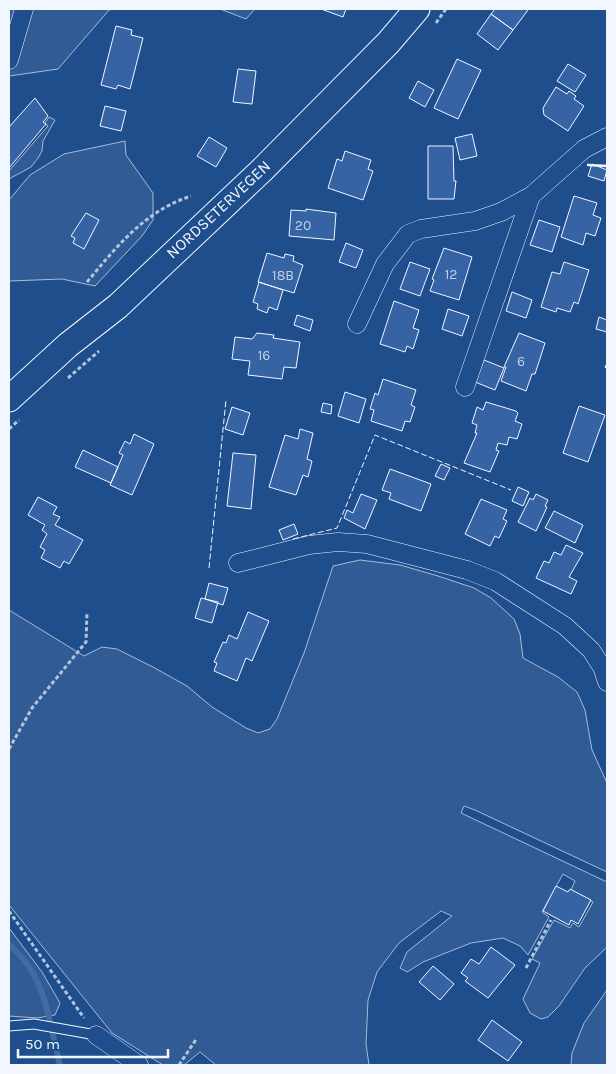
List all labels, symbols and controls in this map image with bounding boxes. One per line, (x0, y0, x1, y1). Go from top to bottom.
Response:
street label: NORDSETERVEGEN (162, 156, 274, 262)
house number: 20 (295, 217, 311, 234)
house number: 12 (445, 266, 457, 283)
house number: 18B (272, 267, 294, 284)
house number: 16 (258, 347, 270, 364)
house number: 6 (517, 353, 525, 370)
scale bar (18, 1026, 168, 1058)
text: 50 m (25, 1035, 60, 1053)

